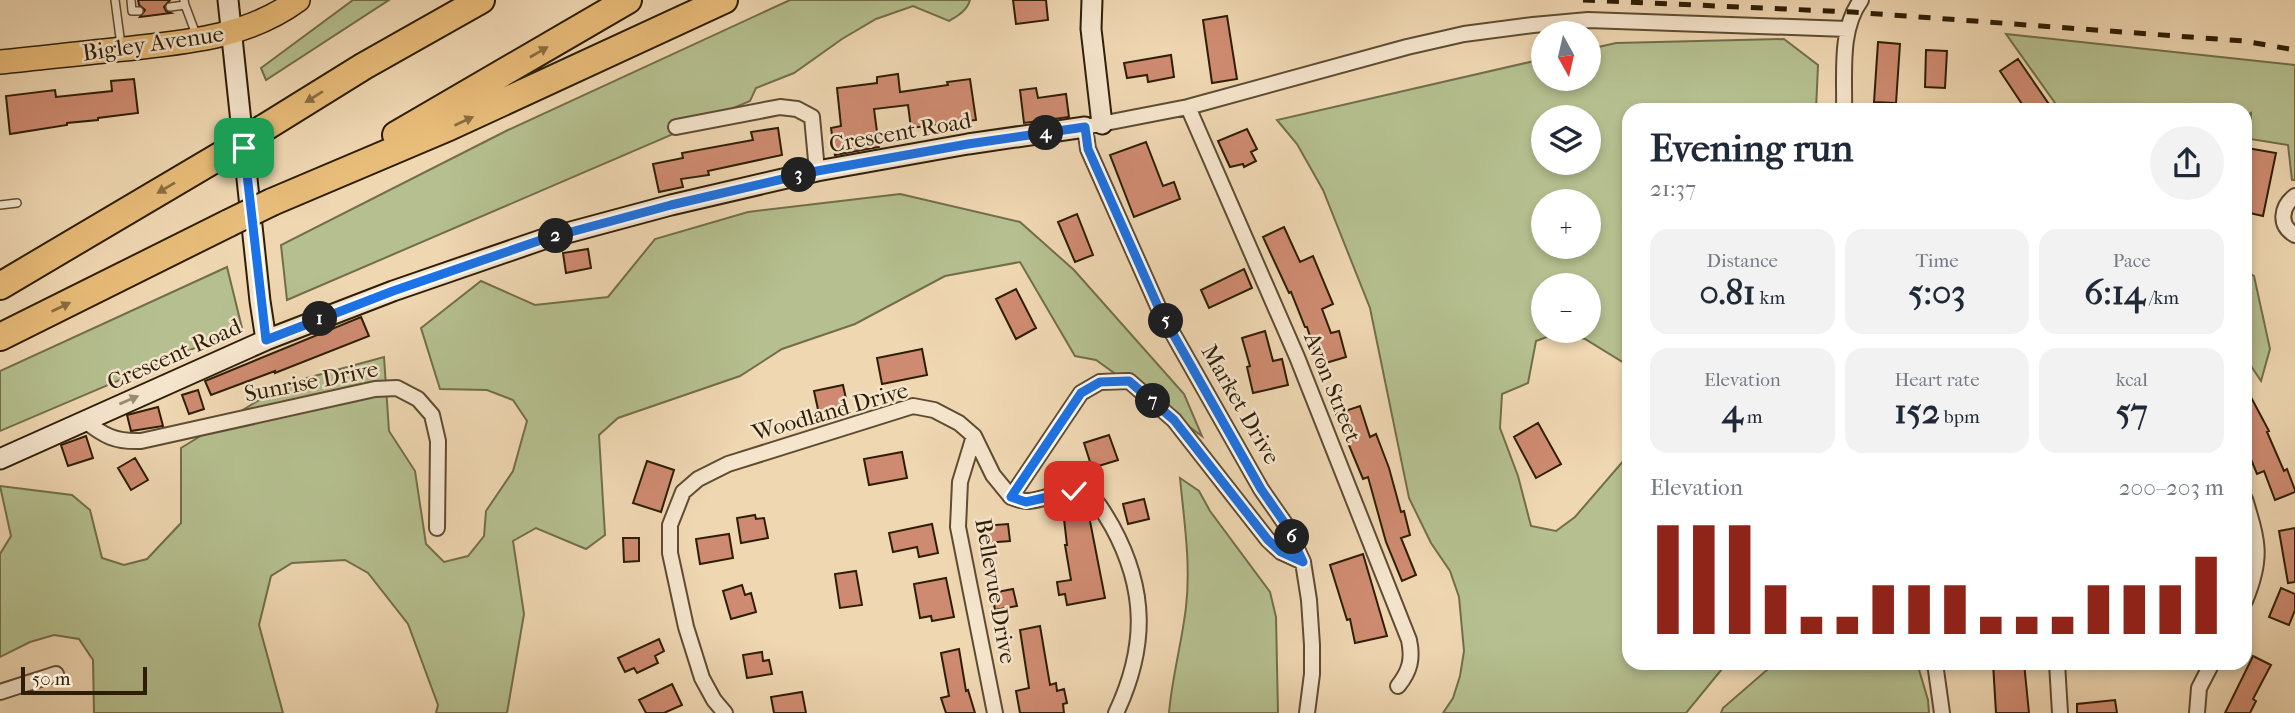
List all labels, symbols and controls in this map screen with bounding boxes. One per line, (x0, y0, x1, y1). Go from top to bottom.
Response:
street label: Bigley Avenue (81, 20, 226, 67)
north arrow (1531, 21, 1601, 91)
map controls (1531, 21, 1601, 343)
one-way arrow (529, 46, 548, 58)
one-way arrow (305, 91, 324, 104)
button: layers (1531, 105, 1601, 175)
street label: Crescent Road (827, 107, 974, 158)
one-way arrow (453, 115, 474, 126)
pin: 4 (1028, 116, 1064, 150)
pin (214, 118, 274, 178)
text: 4 (1040, 121, 1051, 143)
text: Evening run (1650, 126, 1853, 171)
button: share (2150, 126, 2224, 200)
icon: arrive (225, 129, 263, 167)
pin: 3 (782, 158, 816, 192)
text: 3 (795, 163, 802, 185)
text: 21:37 (1650, 175, 1696, 202)
one-way arrow (157, 182, 176, 195)
button: + (1531, 189, 1601, 259)
pin: 2 (538, 218, 574, 254)
text: 2 (551, 224, 560, 246)
text: Distance (1707, 250, 1778, 272)
text: Time (1915, 250, 1959, 272)
text: Pace (2113, 250, 2151, 272)
text: 0.81 (1699, 272, 1756, 313)
text: 5:03 (1908, 272, 1966, 313)
text: 6:14 (2084, 272, 2145, 313)
button: − (1531, 273, 1601, 343)
text: km (1756, 287, 1785, 309)
text: /km (2145, 287, 2179, 309)
one-way arrow (51, 302, 71, 313)
pin: 1 (302, 302, 338, 336)
pin: 5 (1148, 304, 1184, 338)
text: 1 (316, 307, 323, 329)
text: 5 (1161, 309, 1170, 331)
street label: Crescent Road (103, 313, 246, 396)
street label: Avon Street (1298, 327, 1367, 446)
street label: Market Drive (1196, 340, 1286, 469)
street label: Sunrise Drive (242, 355, 380, 408)
text: Elevation (1704, 369, 1781, 391)
text: Heart rate (1894, 369, 1980, 391)
text: kcal (2116, 369, 2148, 391)
street label: Woodland Drive (748, 376, 911, 447)
pin: 7 (1136, 384, 1170, 418)
text: 7 (1148, 389, 1157, 411)
text: 4 (1722, 391, 1743, 432)
text: 152 (1894, 391, 1940, 432)
text: 57 (2116, 391, 2148, 432)
one-way arrow (119, 395, 140, 406)
text: m (1743, 406, 1763, 428)
text: bpm (1940, 406, 1980, 428)
pin (1044, 461, 1104, 521)
icon: check (1055, 472, 1093, 510)
text: Elevation (1650, 474, 1743, 501)
text: 200–203 m (2119, 474, 2224, 501)
street label: Bellevue Drive (969, 516, 1022, 666)
pin: 6 (1274, 520, 1310, 554)
text: 6 (1286, 525, 1297, 547)
scale bar (21, 664, 147, 696)
text: 50 m (32, 668, 71, 690)

